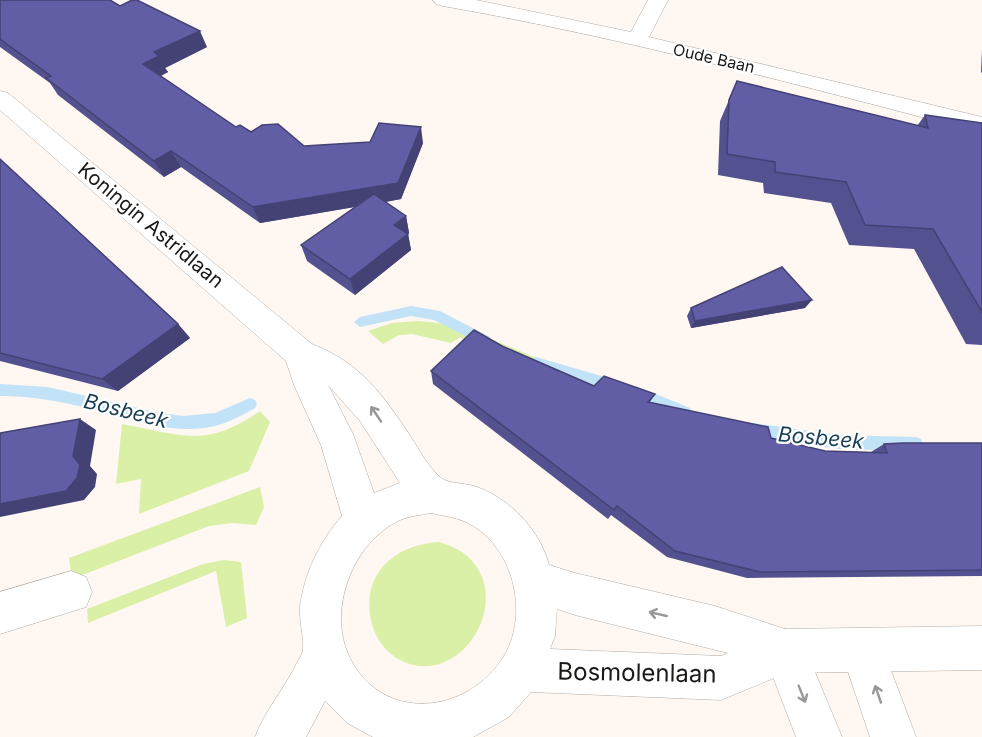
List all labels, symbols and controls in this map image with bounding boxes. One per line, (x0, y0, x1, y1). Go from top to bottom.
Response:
street label: Oude Baan (671, 39, 757, 77)
street label: Koningin Astridlaan (73, 157, 229, 293)
water label: Bosbeek (81, 388, 171, 433)
one-way arrow (370, 406, 383, 423)
water label: Bosbeek (777, 421, 865, 454)
one-way arrow (648, 608, 668, 619)
street label: Bosmolenlaan (557, 657, 717, 688)
one-way arrow (797, 684, 808, 703)
one-way arrow (871, 685, 882, 704)

